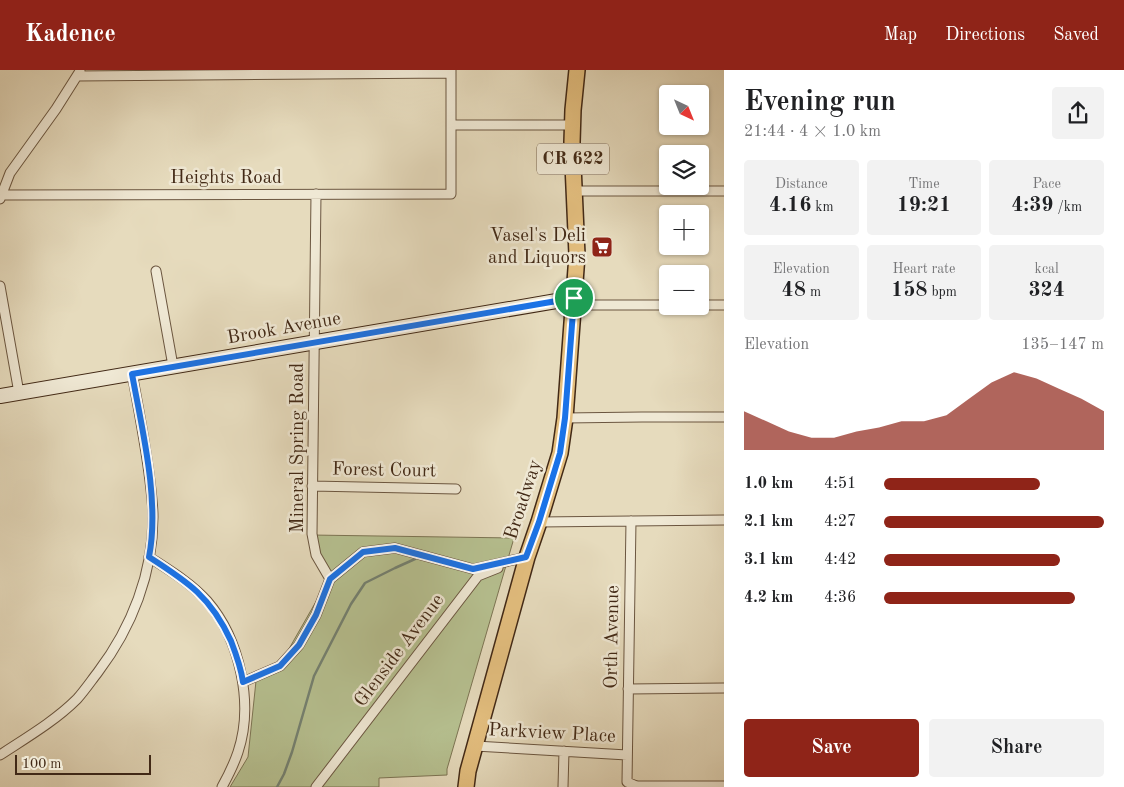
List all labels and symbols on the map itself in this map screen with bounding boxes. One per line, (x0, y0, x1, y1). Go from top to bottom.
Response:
north arrow (659, 85, 709, 135)
road number: CR 622 (537, 144, 609, 175)
street label: Heights Road (170, 169, 282, 188)
place label: Vasel's Deli and Liquors (488, 227, 586, 268)
supermarket icon: Vasel's Deli and Liquors (590, 235, 614, 259)
pin (553, 277, 595, 319)
street label: Brook Avenue (226, 310, 342, 348)
street label: Mineral Spring Road (289, 363, 308, 533)
street label: Broadway (502, 458, 546, 542)
street label: Forest Court (332, 461, 436, 481)
street label: Orth Avenue (603, 585, 623, 689)
street label: Glenside Avenue (352, 591, 448, 711)
street label: Parkview Place (488, 721, 616, 747)
scale bar (15, 752, 151, 775)

